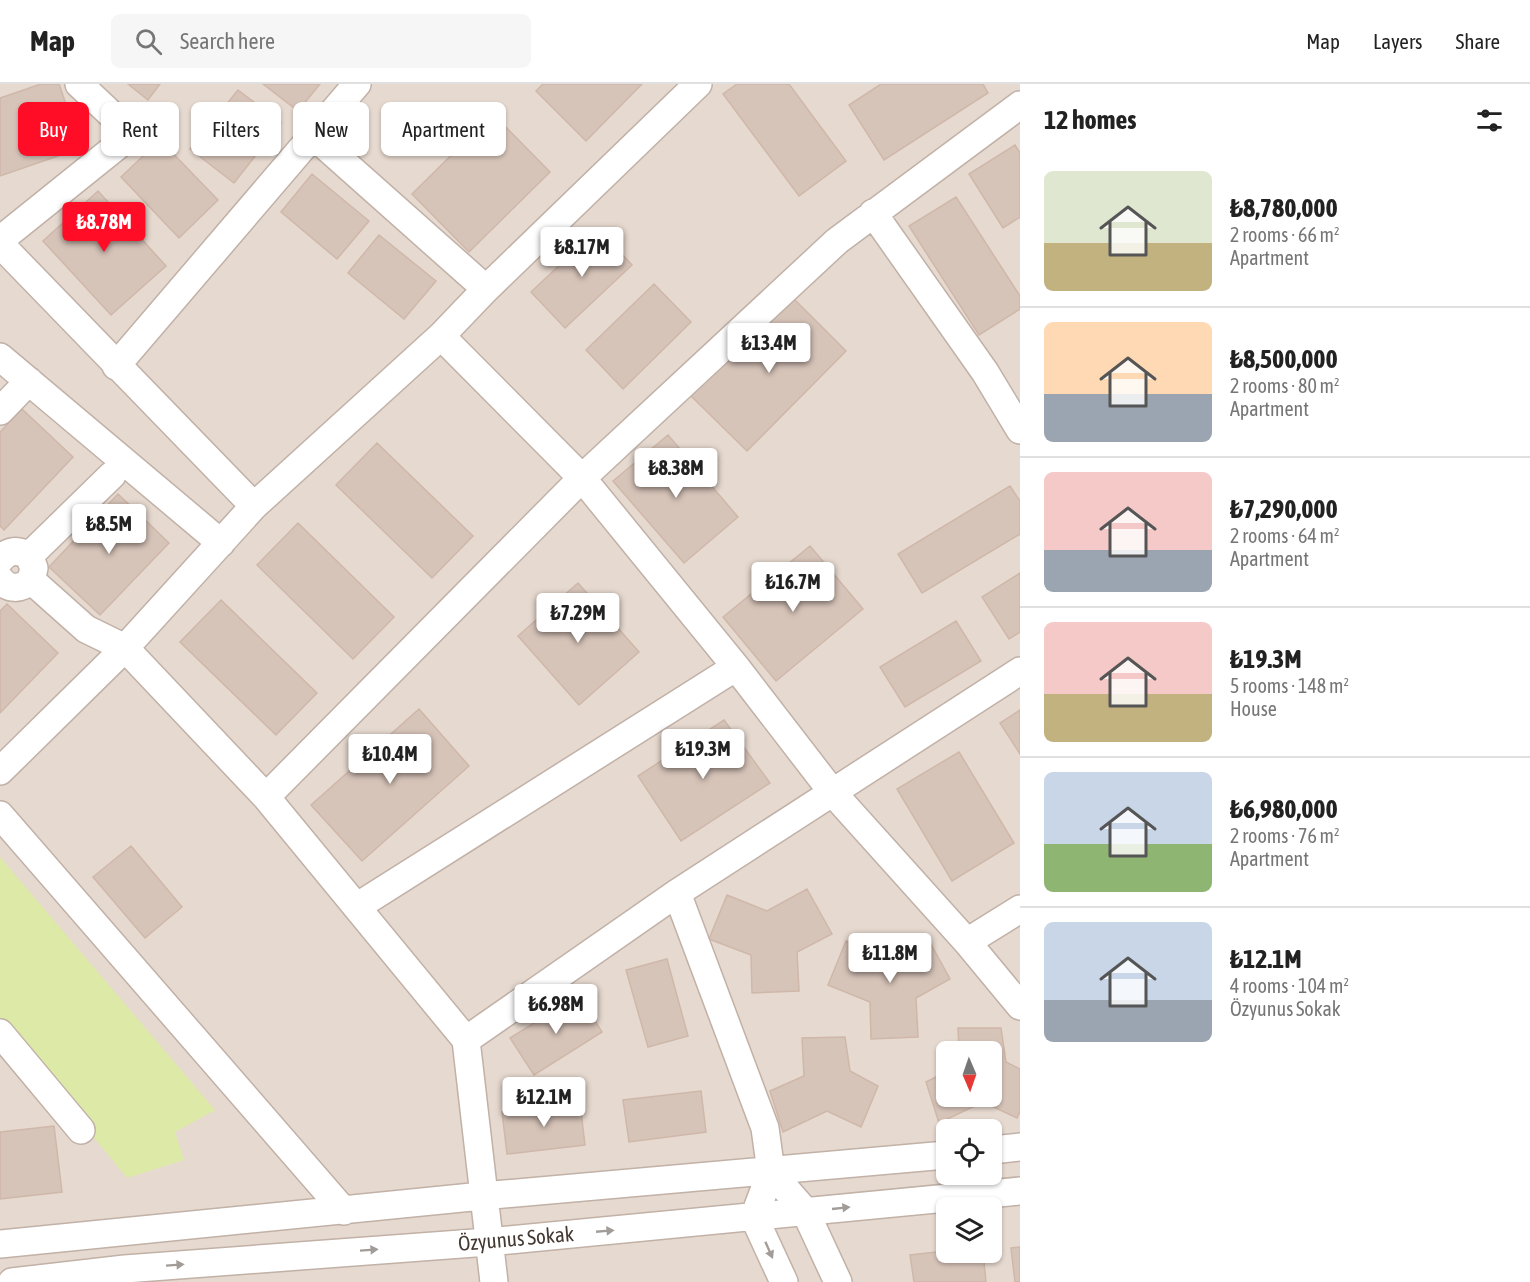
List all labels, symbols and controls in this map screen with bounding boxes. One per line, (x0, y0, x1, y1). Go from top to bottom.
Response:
search box (111, 14, 531, 68)
text: Map (30, 25, 75, 57)
icon: search (132, 25, 165, 58)
text: Search here (180, 28, 275, 54)
text: Map (1306, 29, 1340, 53)
text: Layers (1373, 29, 1423, 53)
text: Share (1456, 29, 1500, 53)
chip: Buy (18, 102, 89, 156)
chip: Rent (101, 102, 179, 156)
chip: Filters (191, 102, 281, 156)
chip: New (293, 102, 369, 156)
chip: Apartment (381, 102, 506, 156)
icon: filters (1473, 104, 1506, 137)
text: 12 homes (1044, 105, 1137, 135)
text: ₺8,780,000 (1230, 193, 1338, 223)
icon: home (1092, 195, 1164, 267)
pin: ₺8.78M (55, 202, 153, 253)
text: ₺8.78M (76, 210, 132, 233)
text: 2 rooms · 66 m² (1230, 223, 1340, 246)
pin: ₺8.17M (533, 227, 631, 278)
text: ₺8.17M (554, 235, 610, 258)
text: Apartment (1230, 246, 1309, 269)
pin: ₺13.4M (720, 323, 818, 374)
text: ₺13.4M (741, 331, 797, 354)
text: ₺8,500,000 (1230, 344, 1338, 374)
icon: home (1092, 346, 1164, 418)
text: 2 rooms · 80 m² (1230, 374, 1340, 397)
text: Apartment (1230, 397, 1309, 420)
pin: ₺8.38M (627, 448, 725, 499)
text: ₺8.38M (648, 456, 704, 479)
text: ₺7,290,000 (1230, 494, 1338, 524)
icon: home (1092, 496, 1164, 568)
pin: ₺8.5M (67, 504, 151, 555)
text: ₺8.5M (86, 512, 132, 535)
text: 2 rooms · 64 m² (1230, 524, 1340, 547)
text: Apartment (1230, 547, 1309, 570)
pin: ₺16.7M (744, 562, 842, 613)
text: ₺16.7M (765, 570, 821, 593)
pin: ₺7.29M (529, 593, 627, 644)
text: ₺7.29M (550, 601, 606, 624)
text: ₺19.3M (1230, 644, 1302, 674)
icon: home (1092, 646, 1164, 718)
text: 5 rooms · 148 m² (1230, 674, 1349, 697)
text: House (1230, 697, 1277, 720)
pin: ₺19.3M (654, 729, 752, 780)
pin: ₺10.4M (341, 734, 439, 785)
text: ₺19.3M (675, 737, 731, 760)
text: ₺10.4M (362, 742, 418, 765)
text: ₺6,980,000 (1230, 794, 1338, 824)
icon: home (1092, 796, 1164, 868)
text: 2 rooms · 76 m² (1230, 824, 1340, 847)
text: Apartment (1230, 847, 1309, 870)
pin: ₺11.8M (841, 933, 939, 984)
text: ₺11.8M (862, 941, 918, 964)
text: ₺12.1M (1230, 944, 1302, 974)
icon: home (1092, 946, 1164, 1018)
text: 4 rooms · 104 m² (1230, 974, 1349, 997)
pin: ₺6.98M (507, 984, 605, 1035)
text: ₺6.98M (528, 992, 584, 1015)
text: Özyunus Sokak (1230, 997, 1341, 1020)
north arrow (936, 1041, 1002, 1107)
map controls (936, 1041, 1002, 1263)
pin: ₺12.1M (495, 1077, 593, 1128)
text: ₺12.1M (516, 1085, 572, 1108)
button: locate (936, 1119, 1002, 1185)
button: layers (936, 1197, 1002, 1263)
one-way arrow (832, 1203, 851, 1213)
street label: Özyunus Sokak (457, 1221, 575, 1255)
one-way arrow (596, 1226, 615, 1236)
one-way arrow (764, 1241, 774, 1259)
one-way arrow (360, 1245, 379, 1255)
one-way arrow (165, 1260, 184, 1270)

